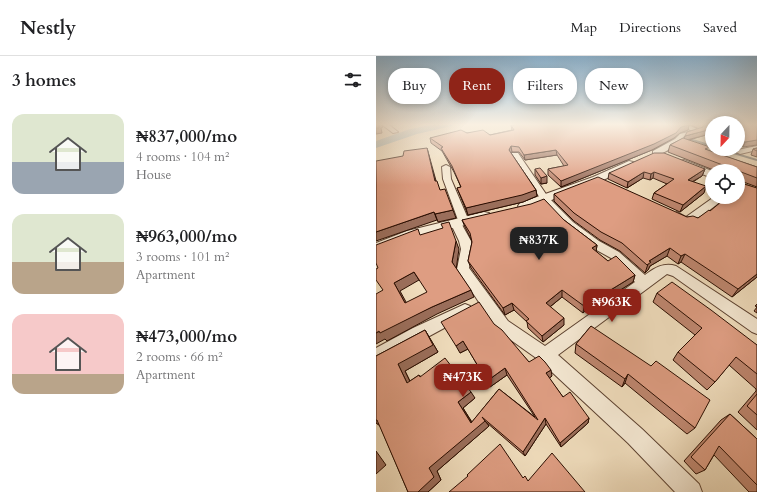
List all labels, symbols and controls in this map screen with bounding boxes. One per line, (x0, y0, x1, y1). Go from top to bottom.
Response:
text: Nestly (20, 15, 76, 41)
text: Map (571, 18, 597, 37)
text: Directions (619, 18, 681, 37)
text: Saved (703, 18, 737, 37)
chip: Buy (388, 68, 441, 104)
chip: Rent (449, 68, 505, 104)
chip: Filters (513, 68, 577, 104)
chip: New (585, 68, 643, 104)
text: 3 homes (12, 69, 76, 92)
icon: filters (342, 69, 364, 91)
north arrow (705, 116, 745, 156)
map controls (705, 116, 745, 204)
text: ₦837,000/mo (136, 125, 237, 148)
icon: home (44, 130, 92, 178)
text: 4 rooms · 104 m² (136, 148, 229, 166)
button: locate (705, 164, 745, 204)
text: House (136, 166, 171, 184)
text: ₦963,000/mo (136, 225, 237, 248)
pin: ₦837K (511, 227, 567, 261)
icon: home (44, 230, 92, 278)
text: ₦837K (519, 231, 559, 249)
text: 3 rooms · 101 m² (136, 248, 229, 266)
text: Apartment (136, 266, 195, 284)
pin: ₦963K (584, 289, 640, 323)
text: ₦963K (592, 293, 632, 311)
text: ₦473,000/mo (136, 325, 237, 348)
icon: home (44, 330, 92, 378)
text: 2 rooms · 66 m² (136, 348, 223, 366)
pin: ₦473K (435, 364, 491, 398)
text: Apartment (136, 366, 195, 384)
text: ₦473K (443, 368, 483, 386)

